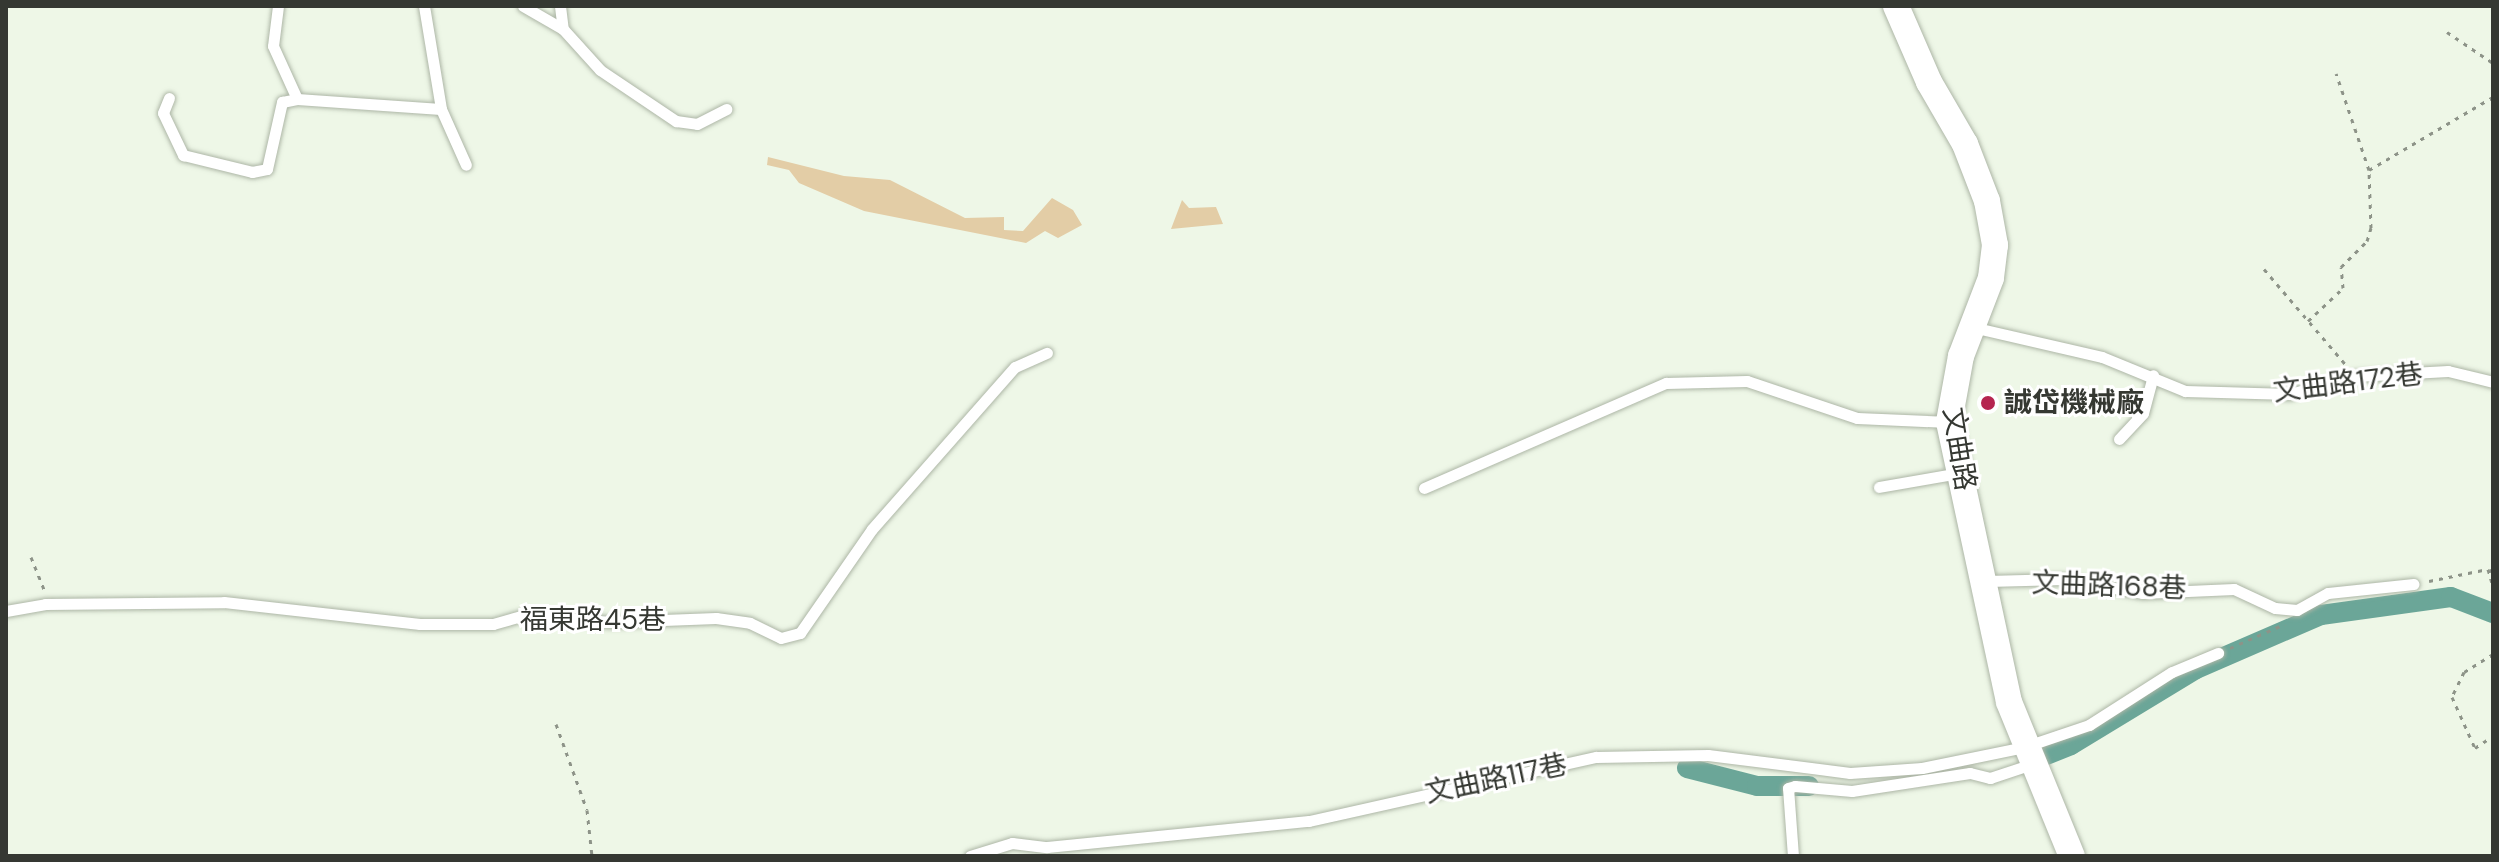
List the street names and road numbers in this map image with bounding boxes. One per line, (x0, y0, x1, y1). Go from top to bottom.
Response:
street label: 文曲路172巷 (2271, 357, 2425, 409)
street label: 文曲路 (1936, 405, 1982, 493)
street label: 文曲路168巷 (2031, 566, 2187, 606)
street label: 福東路45巷 (520, 603, 666, 637)
street label: 文曲路117巷 (1422, 748, 1570, 810)

